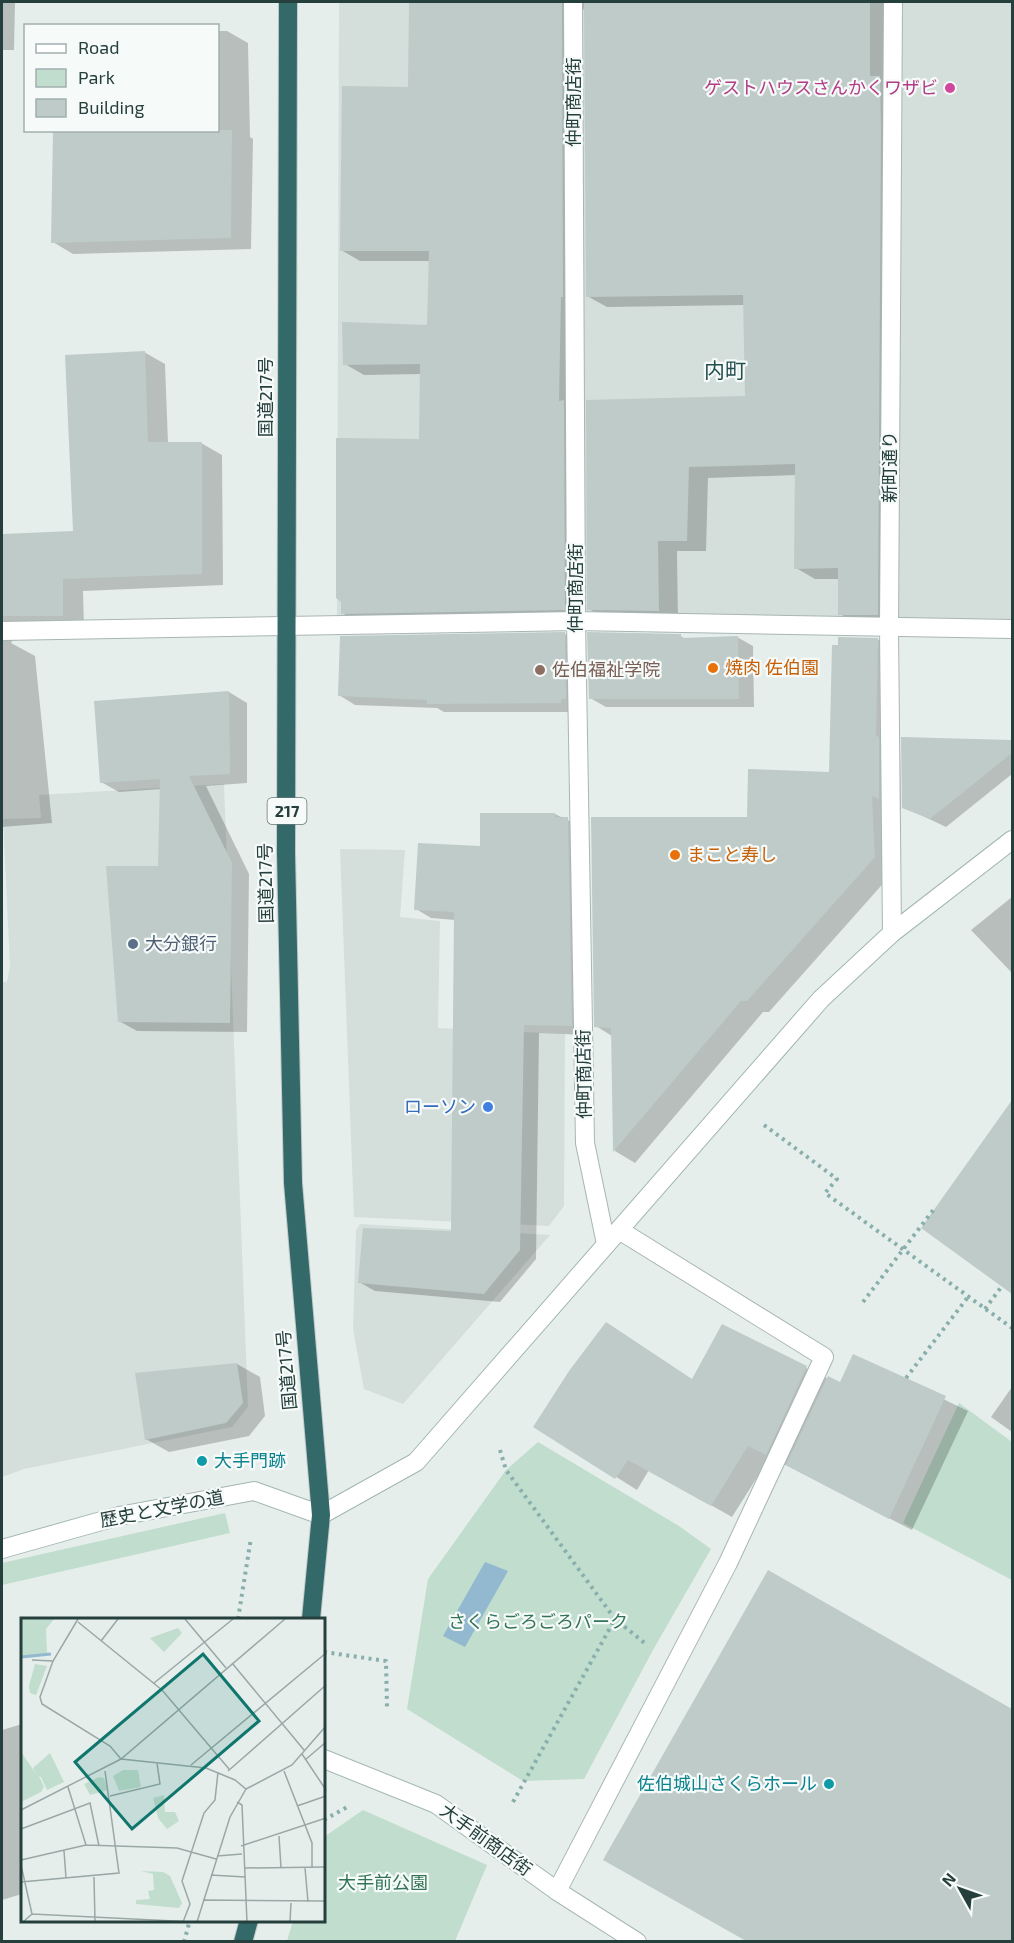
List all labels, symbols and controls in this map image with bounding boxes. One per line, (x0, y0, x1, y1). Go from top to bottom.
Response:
legend (24, 24, 219, 132)
text: Road (78, 36, 119, 58)
street label: 仲町商店街 (562, 57, 584, 147)
text: Park (78, 66, 115, 88)
place label: ゲストハウスさんかくワザビ (704, 76, 938, 98)
marker: ゲストハウスさんかくワザビ (943, 81, 957, 95)
text: Building (78, 96, 145, 118)
street label: 国道217号 (254, 357, 276, 437)
district label: 内町 (704, 357, 746, 382)
street label: 新町通り (878, 431, 900, 503)
street label: 仲町商店街 (564, 543, 586, 633)
place label: 焼肉 佐伯園 (725, 656, 819, 678)
place label: 佐伯福祉学院 (552, 658, 660, 680)
marker: 焼肉 佐伯園 (706, 661, 720, 675)
marker: 佐伯福祉学院 (533, 663, 547, 677)
road number: 217 (268, 798, 306, 824)
street label: 国道217号 (253, 843, 277, 923)
place label: まこと寿し (687, 843, 777, 865)
marker: まこと寿し (668, 848, 682, 862)
place label: 大分銀行 (145, 932, 217, 954)
marker: 大分銀行 (126, 937, 140, 951)
street label: 仲町商店街 (571, 1029, 595, 1119)
place label: ローソン (404, 1095, 476, 1117)
marker: ローソン (481, 1100, 495, 1114)
street label: 国道217号 (272, 1329, 300, 1411)
place label: 大手門跡 (214, 1449, 286, 1471)
marker: 大手門跡 (195, 1454, 209, 1468)
street label: 歴史と文学の道 (98, 1485, 226, 1531)
park label: さくらごろごろパーク (448, 1610, 628, 1632)
inset map (21, 1618, 326, 1922)
place label: 佐伯城山さくらホール (637, 1772, 817, 1794)
marker: 佐伯城山さくらホール (822, 1777, 836, 1791)
street label: 大手前商店街 (436, 1799, 537, 1880)
north arrow (930, 1859, 990, 1919)
text: N (937, 1869, 959, 1890)
park label: 大手前公園 (338, 1871, 428, 1893)

